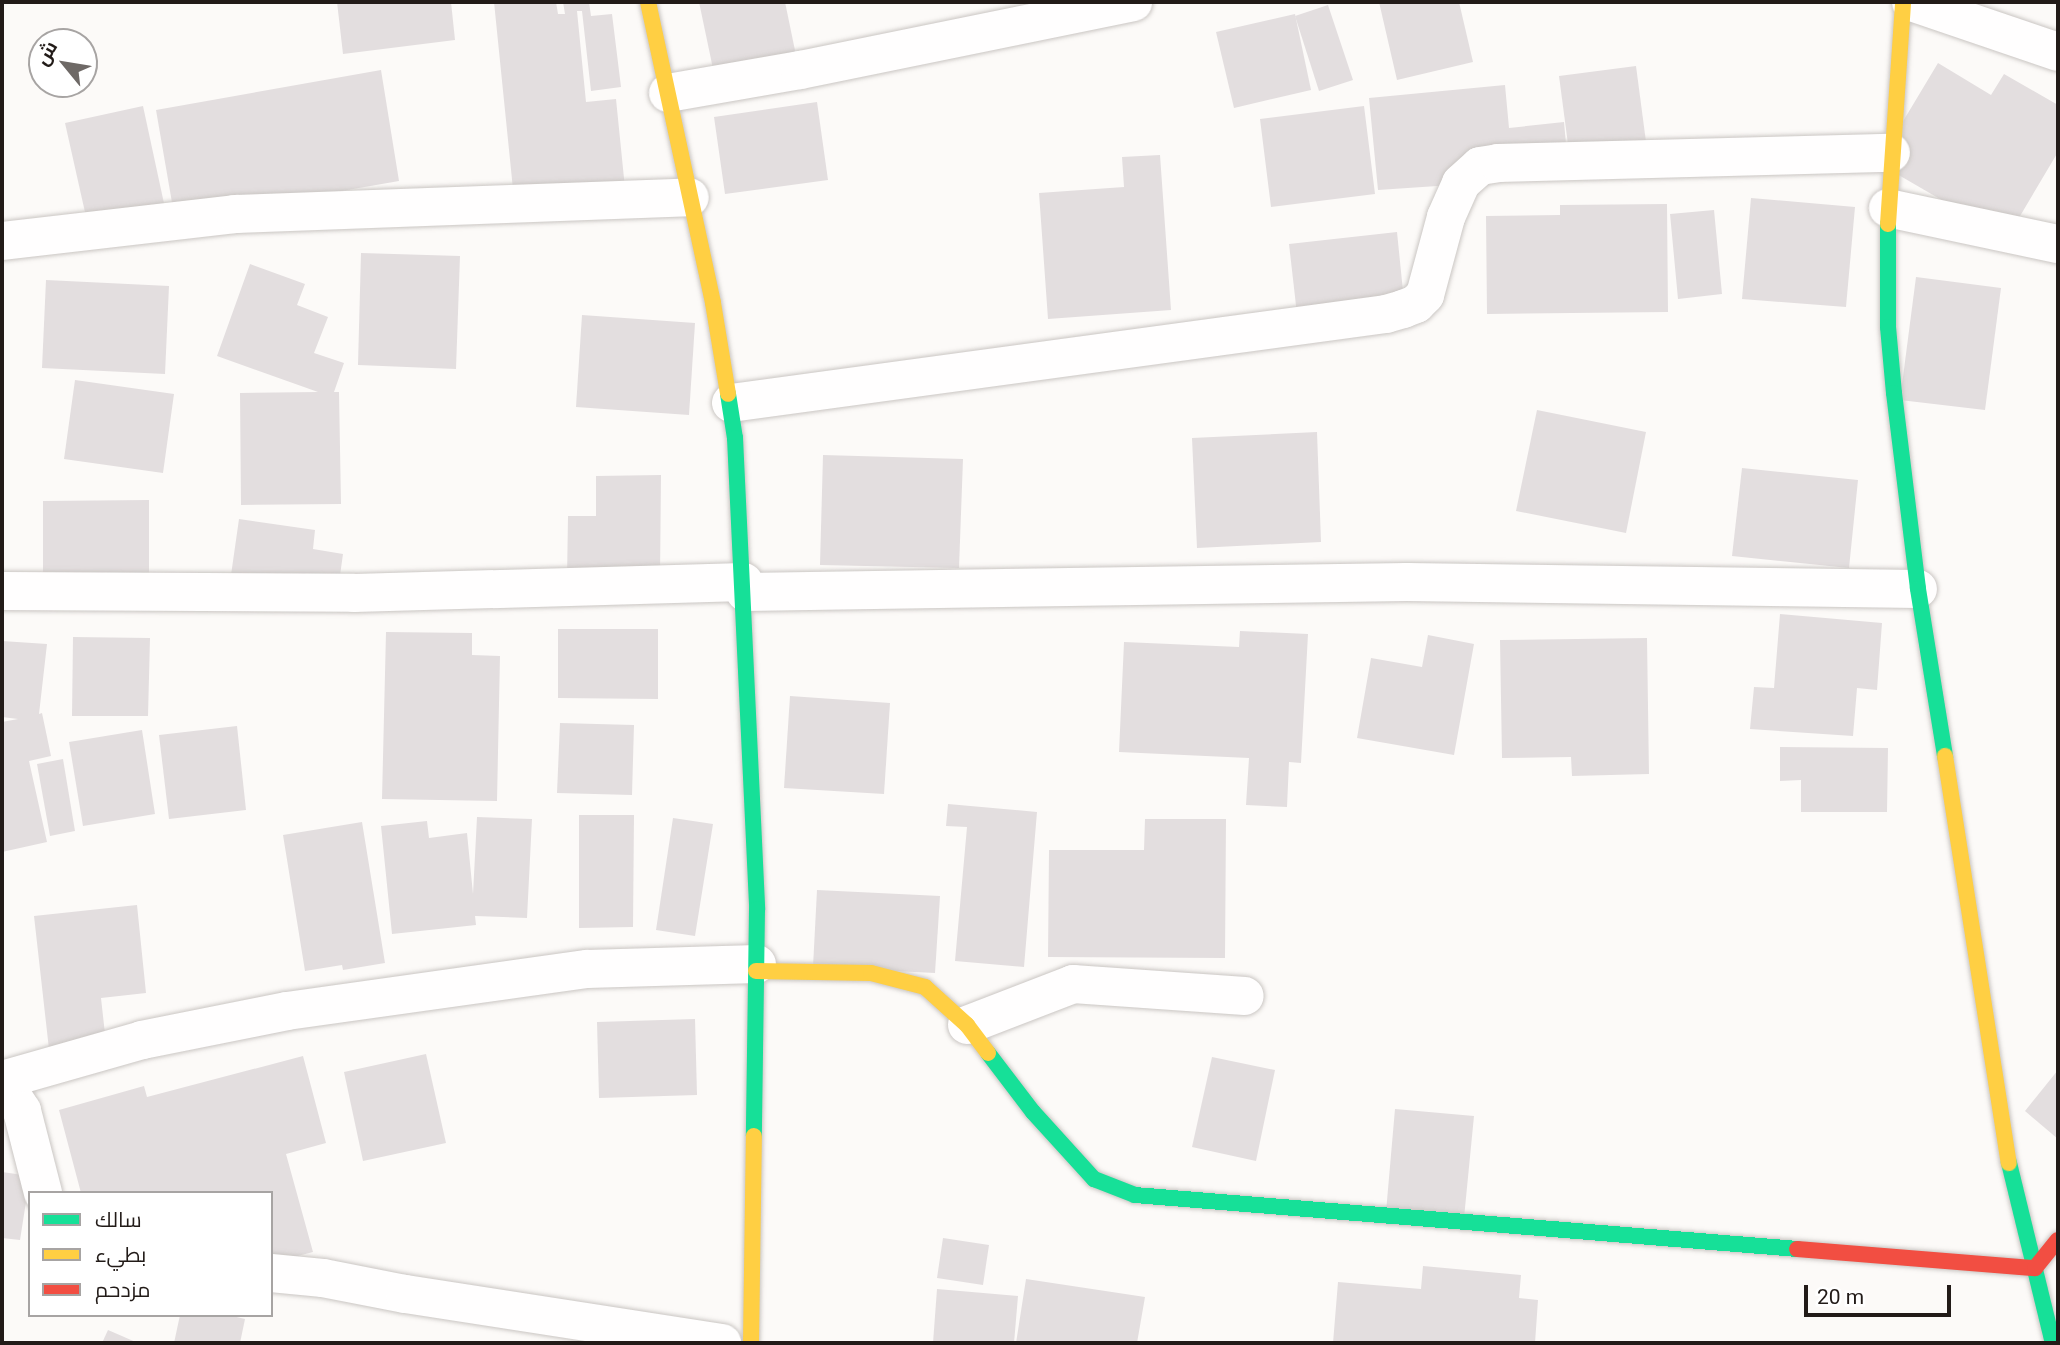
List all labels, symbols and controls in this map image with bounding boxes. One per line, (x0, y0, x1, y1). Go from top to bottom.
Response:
north arrow (28, 28, 98, 98)
text: ش (30, 37, 62, 70)
legend (28, 1191, 273, 1317)
text: سالك (95, 1208, 142, 1232)
text: بطيء (95, 1243, 146, 1267)
scale bar (1808, 1272, 1955, 1316)
text: مزدحم (95, 1278, 150, 1302)
text: 20 m (1817, 1285, 1864, 1309)

